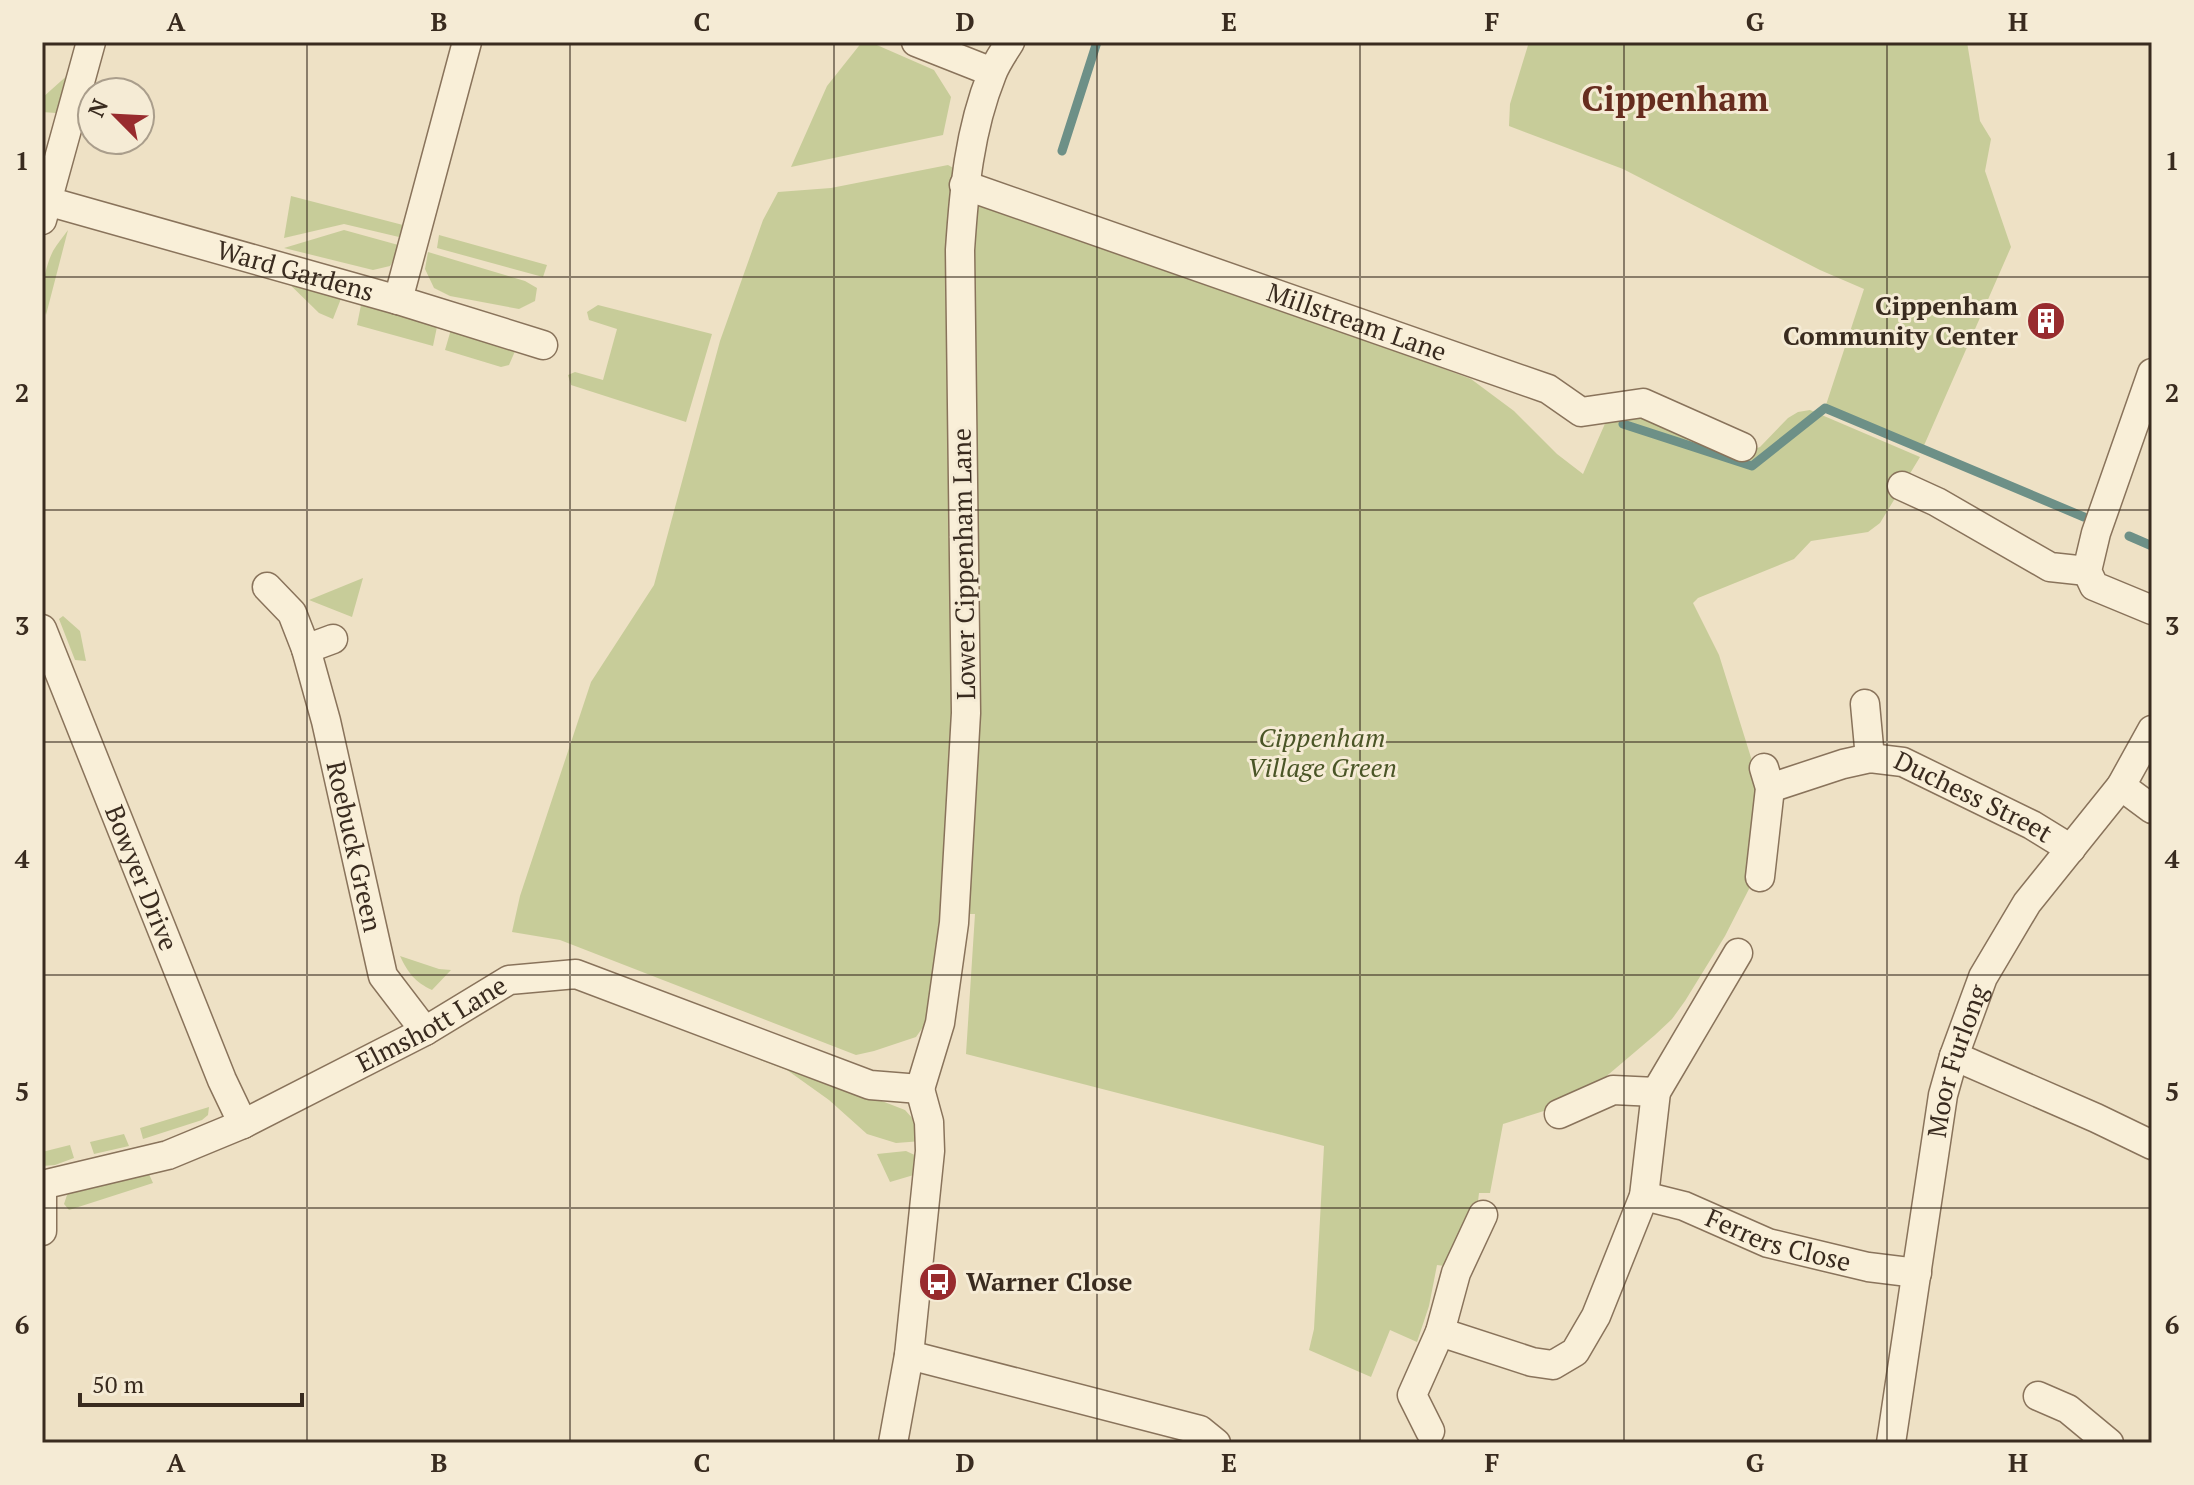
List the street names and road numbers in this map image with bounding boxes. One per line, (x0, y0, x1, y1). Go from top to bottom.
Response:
street label: Ward Gardens (213, 232, 378, 308)
street label: Millstream Lane (1263, 274, 1451, 368)
street label: Lower Cippenham Lane (944, 428, 982, 700)
street label: Duchess Street (1889, 742, 2059, 850)
street label: Roebuck Green (319, 758, 391, 935)
street label: Bowyer Drive (98, 800, 187, 955)
street label: Elmshott Lane (350, 967, 513, 1079)
street label: Moor Furlong (1919, 979, 1995, 1140)
street label: Ferrers Close (1701, 1200, 1854, 1278)

